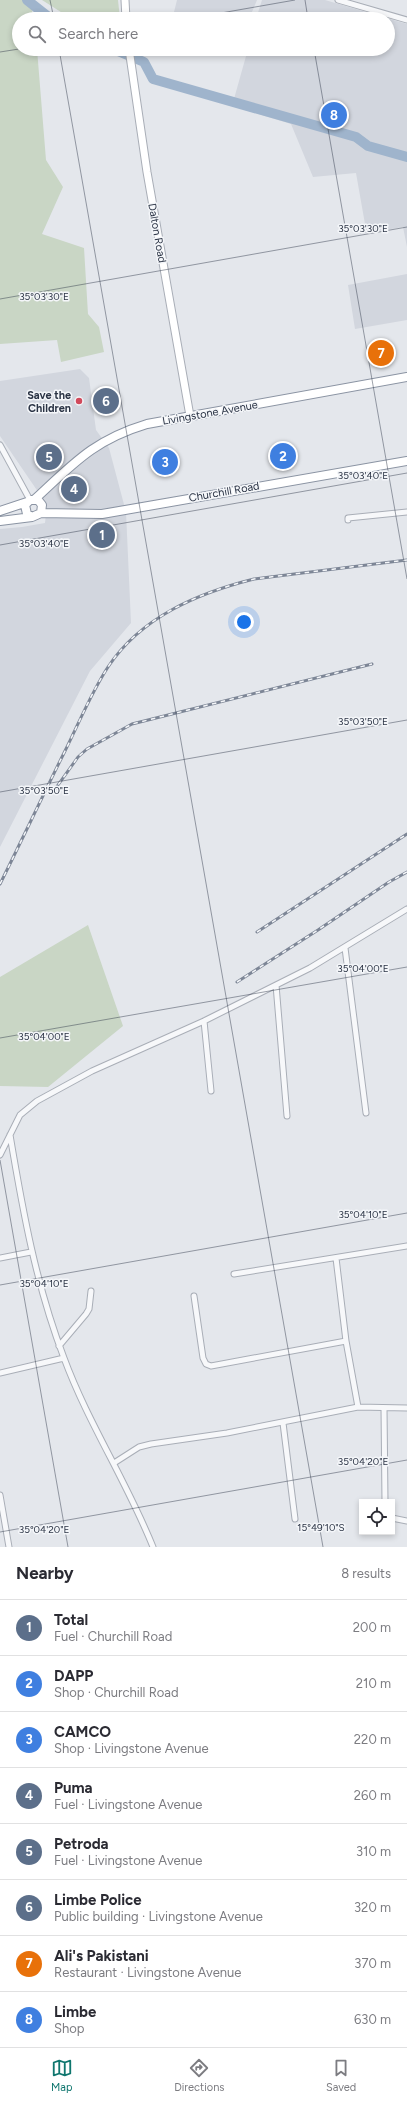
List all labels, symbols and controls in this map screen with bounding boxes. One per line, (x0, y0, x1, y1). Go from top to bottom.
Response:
search box (12, 12, 395, 56)
icon: search (26, 23, 48, 45)
text: Search here (58, 25, 138, 43)
pin: 8 (321, 100, 347, 130)
street label: Dalton Road (145, 202, 169, 264)
text: 35°03'30"E (338, 222, 388, 235)
text: 35°03'30"E (19, 290, 69, 303)
pin: 7 (368, 338, 394, 368)
pin: 6 (93, 386, 119, 416)
place label: Save the Children (27, 389, 71, 415)
marker: Save the Children (74, 396, 84, 406)
street label: Livingstone Avenue (161, 398, 259, 428)
pin: 2 (270, 441, 296, 471)
pin: 5 (36, 442, 62, 472)
pin: 3 (152, 447, 178, 477)
text: 35°03'40"E (338, 469, 388, 482)
pin: 4 (61, 474, 87, 504)
street label: Churchill Road (188, 479, 260, 505)
pin: 1 (89, 520, 115, 550)
text: 35°03'40"E (19, 537, 69, 550)
your location (234, 612, 254, 632)
text: 35°03'50"E (338, 715, 388, 728)
text: 35°03'50"E (19, 784, 69, 797)
text: 35°04'00"E (337, 962, 389, 975)
text: 35°04'00"E (18, 1030, 70, 1043)
text: 35°04'10"E (338, 1208, 388, 1221)
text: 35°04'10"E (19, 1277, 69, 1290)
text: 35°04'20"E (338, 1455, 388, 1468)
map controls (359, 1499, 395, 1535)
button: locate (359, 1499, 395, 1535)
text: 15°49'10"S (297, 1521, 345, 1534)
text: 35°04'20"E (19, 1523, 69, 1536)
text: Nearby (16, 1563, 74, 1583)
text: 8 results (341, 1566, 391, 1581)
text: Total (54, 1611, 88, 1629)
text: 1 (26, 1620, 32, 1635)
text: 200 m (353, 1620, 391, 1635)
text: Fuel · Churchill Road (54, 1629, 172, 1644)
text: DAPP (54, 1667, 93, 1685)
text: 2 (25, 1676, 33, 1691)
text: 210 m (356, 1676, 391, 1691)
text: Shop · Churchill Road (54, 1685, 179, 1700)
text: CAMCO (54, 1723, 111, 1741)
text: 3 (25, 1732, 33, 1747)
text: 220 m (354, 1732, 391, 1747)
text: Shop · Livingstone Avenue (54, 1741, 209, 1756)
text: Puma (54, 1779, 93, 1797)
text: 4 (25, 1788, 33, 1803)
text: 260 m (354, 1788, 391, 1803)
text: Fuel · Livingstone Avenue (54, 1797, 202, 1812)
text: Petroda (54, 1835, 109, 1853)
text: 5 (25, 1844, 33, 1859)
text: 310 m (356, 1844, 391, 1859)
text: Fuel · Livingstone Avenue (54, 1853, 202, 1868)
text: Limbe Police (54, 1891, 142, 1909)
text: 6 (25, 1900, 33, 1915)
text: 320 m (354, 1900, 391, 1915)
text: Public building · Livingstone Avenue (54, 1909, 263, 1924)
text: Ali's Pakistani (54, 1947, 149, 1965)
text: 7 (25, 1956, 33, 1971)
text: 370 m (354, 1956, 391, 1971)
text: Restaurant · Livingstone Avenue (54, 1965, 241, 1980)
text: Limbe (54, 2003, 96, 2021)
text: 8 (25, 2012, 33, 2027)
text: 630 m (354, 2012, 391, 2027)
text: Shop (54, 2021, 84, 2036)
tab: Map (51, 2057, 73, 2094)
tab: Directions (174, 2057, 224, 2094)
tab: Saved (326, 2057, 356, 2094)

